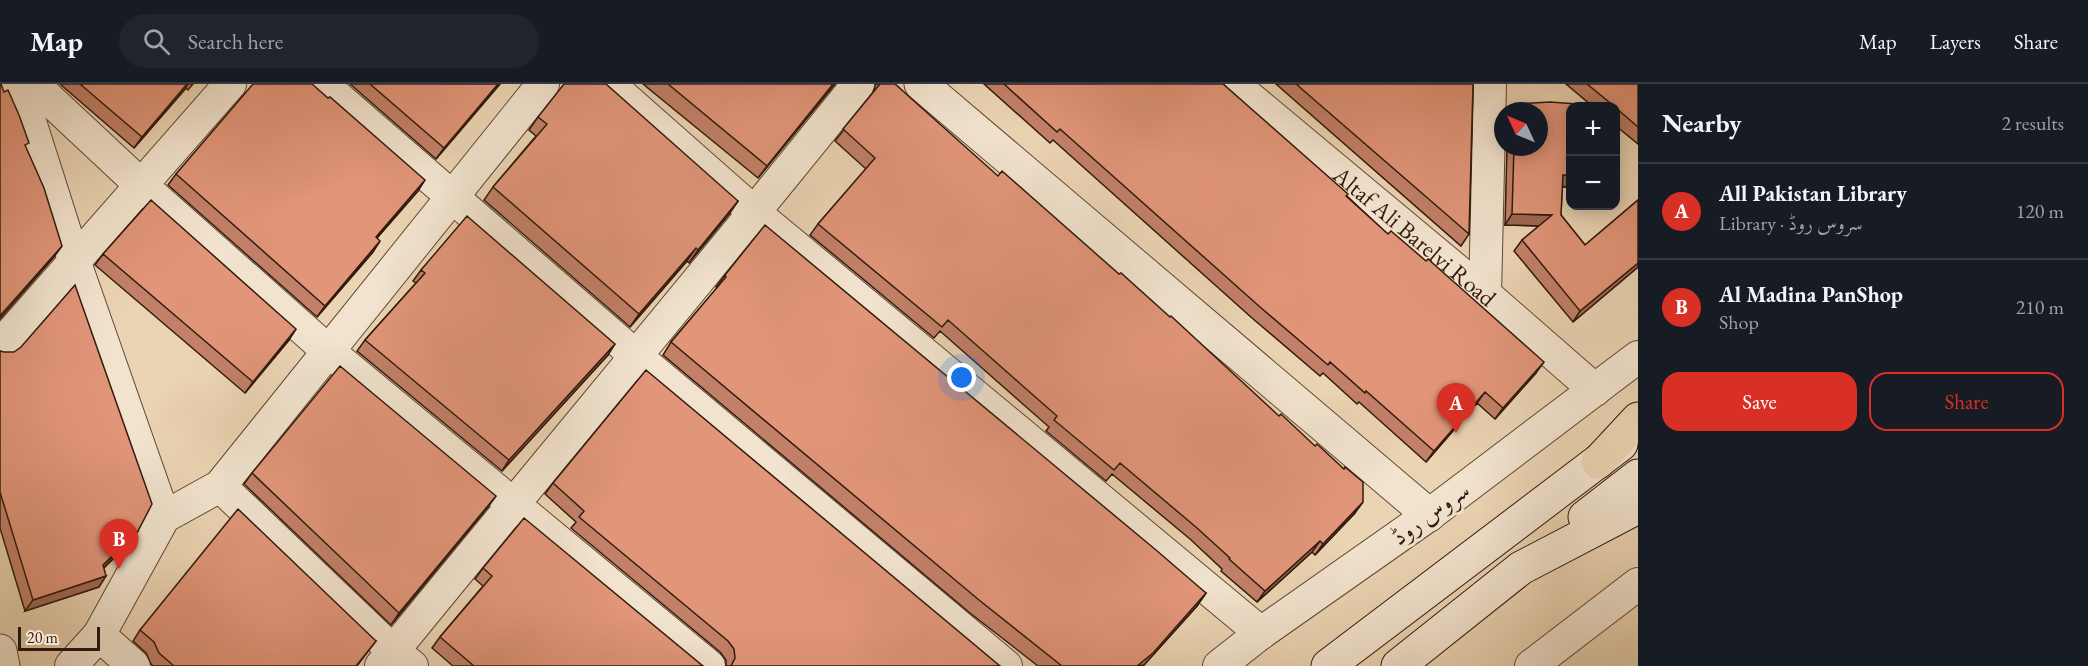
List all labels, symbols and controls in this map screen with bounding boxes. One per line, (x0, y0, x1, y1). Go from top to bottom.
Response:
search box (119, 14, 539, 68)
text: Map (30, 23, 83, 59)
icon: search (140, 25, 173, 58)
text: Search here (188, 27, 283, 56)
text: Map (1859, 28, 1897, 55)
text: Layers (1930, 28, 1981, 55)
text: Share (2014, 28, 2058, 55)
north arrow (1494, 102, 1548, 156)
map controls (1566, 102, 1620, 210)
button: + (1566, 102, 1620, 156)
text: Nearby (1662, 106, 1742, 140)
text: 2 results (2001, 110, 2064, 136)
button: − (1566, 156, 1620, 210)
street label: Altaf Ali Barelvi Road (1326, 158, 1504, 313)
text: All Pakistan Library (1719, 179, 1907, 208)
text: A (1674, 198, 1689, 224)
text: 120 m (2016, 198, 2064, 224)
text: Library · سروس روڈ (1719, 210, 1863, 236)
text: Al Madina PanShop (1719, 280, 1903, 309)
text: B (1675, 294, 1688, 320)
text: 210 m (2016, 294, 2064, 320)
text: Shop (1719, 309, 1759, 335)
your location (947, 363, 976, 392)
button: Save (1662, 372, 1857, 431)
button: Share (1869, 372, 2064, 431)
pin: A (1436, 384, 1476, 433)
street label: سروس روڈ (1385, 474, 1476, 553)
pin: B (100, 520, 138, 569)
scale bar (18, 624, 100, 652)
text: 20 m (27, 627, 58, 648)

